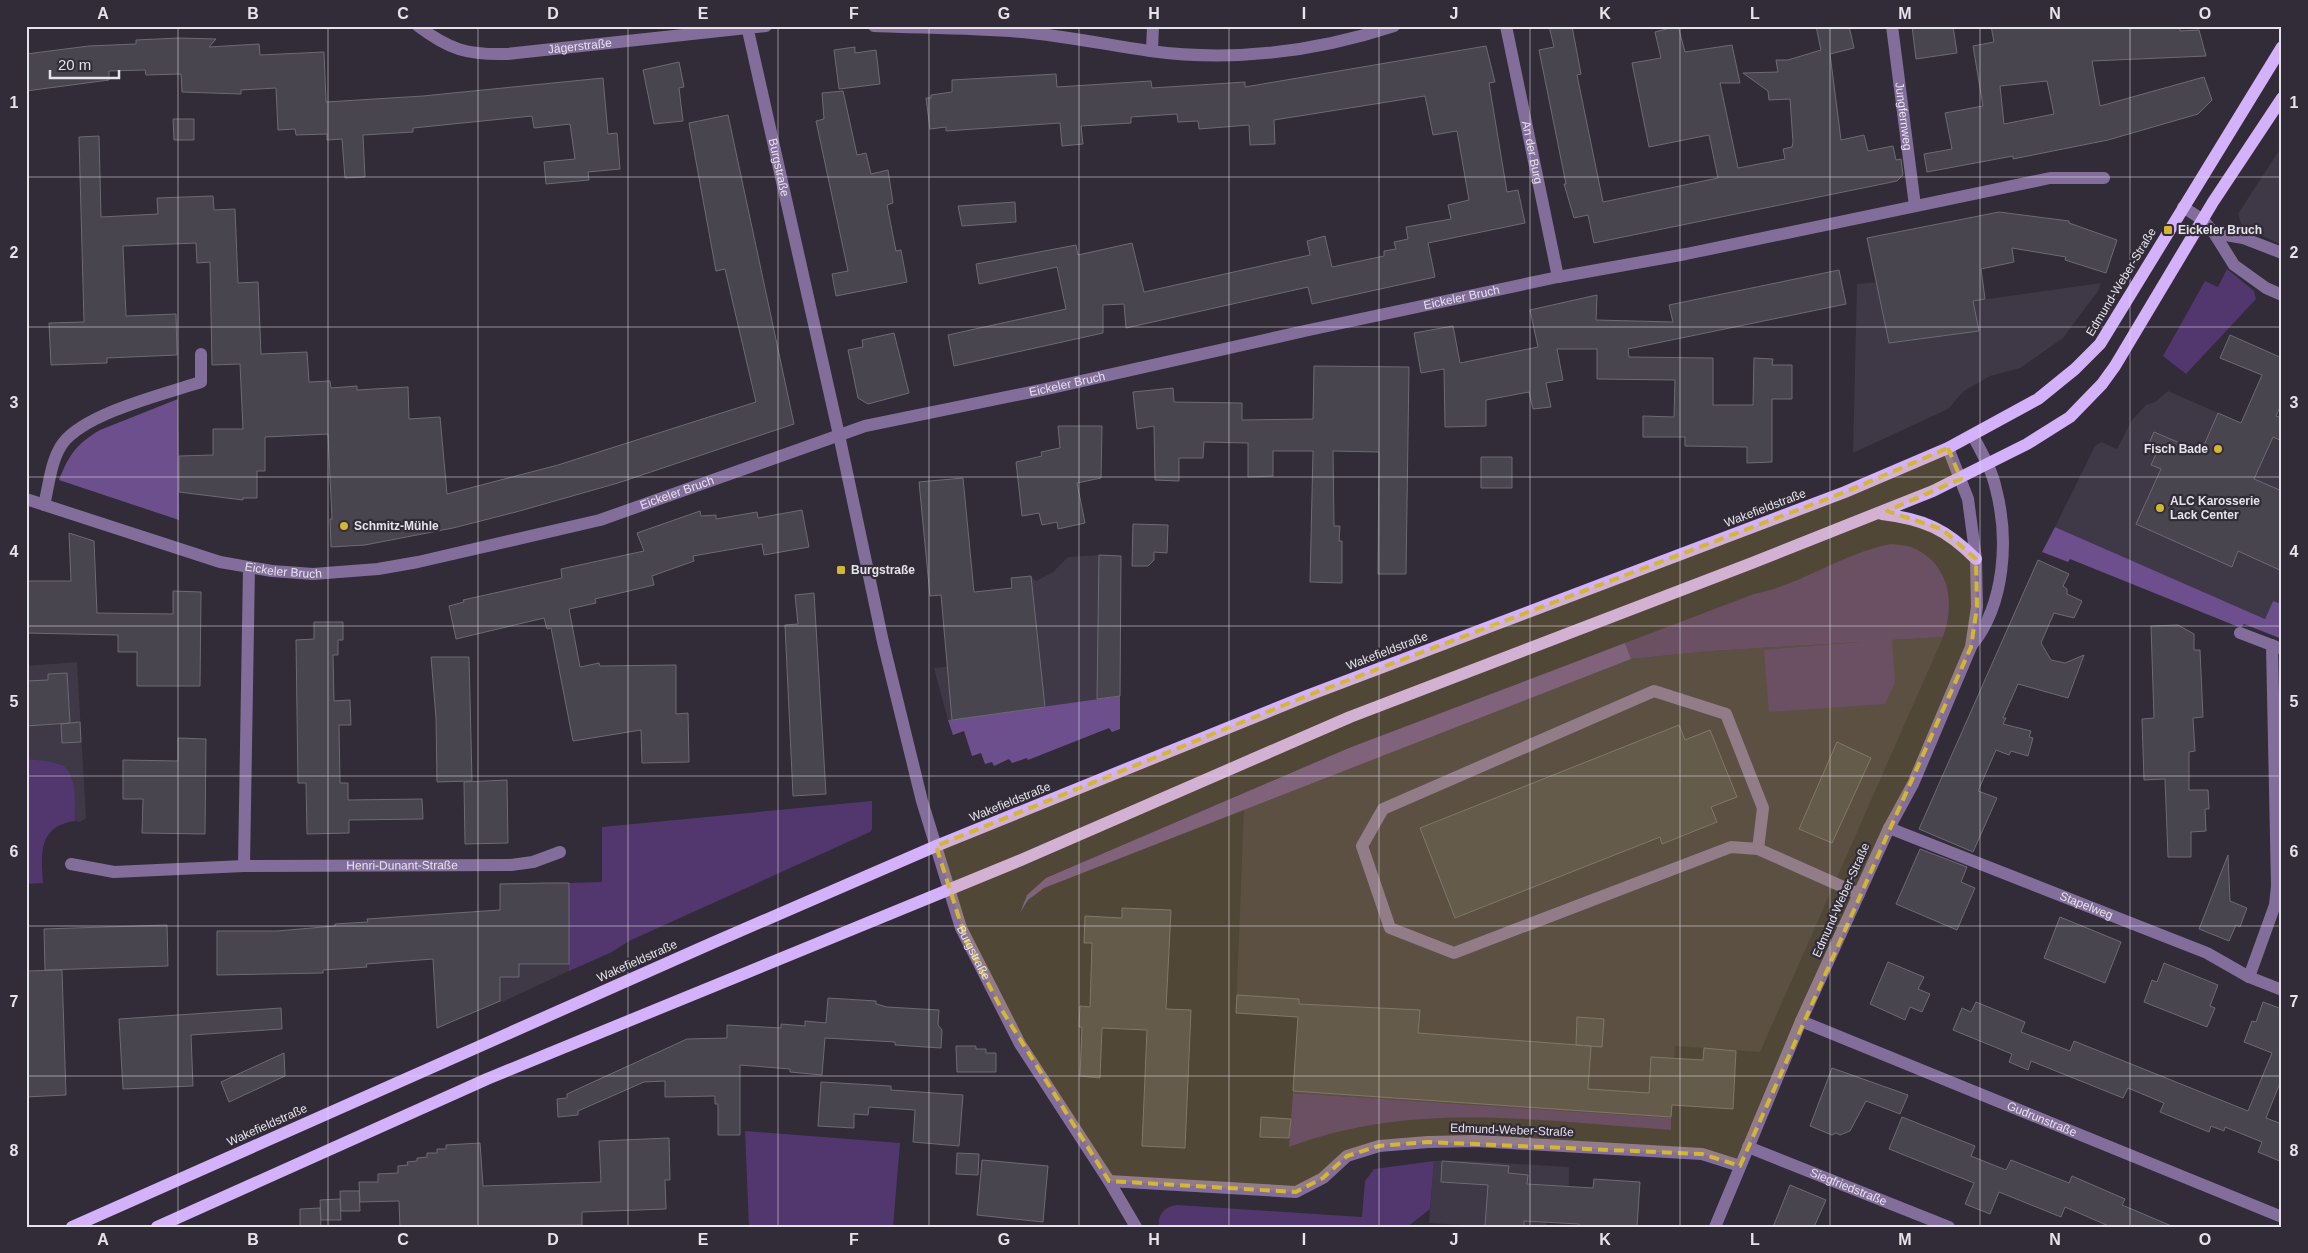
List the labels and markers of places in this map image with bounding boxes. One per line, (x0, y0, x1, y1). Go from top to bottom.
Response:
place label: Eickeler Bruch (2178, 223, 2262, 237)
marker: Eickeler Bruch (2162, 224, 2174, 236)
place label: Fisch Bade (2144, 442, 2208, 456)
marker: Fisch Bade (2212, 443, 2224, 455)
place label: ALC Karosserie Lack Center (2170, 494, 2260, 522)
marker: ALC Karosserie Lack Center (2154, 502, 2166, 514)
place label: Schmitz-Mühle (354, 519, 439, 533)
marker: Schmitz-Mühle (338, 520, 350, 532)
place label: Burgstraße (851, 563, 915, 577)
marker: Burgstraße (835, 564, 847, 576)

